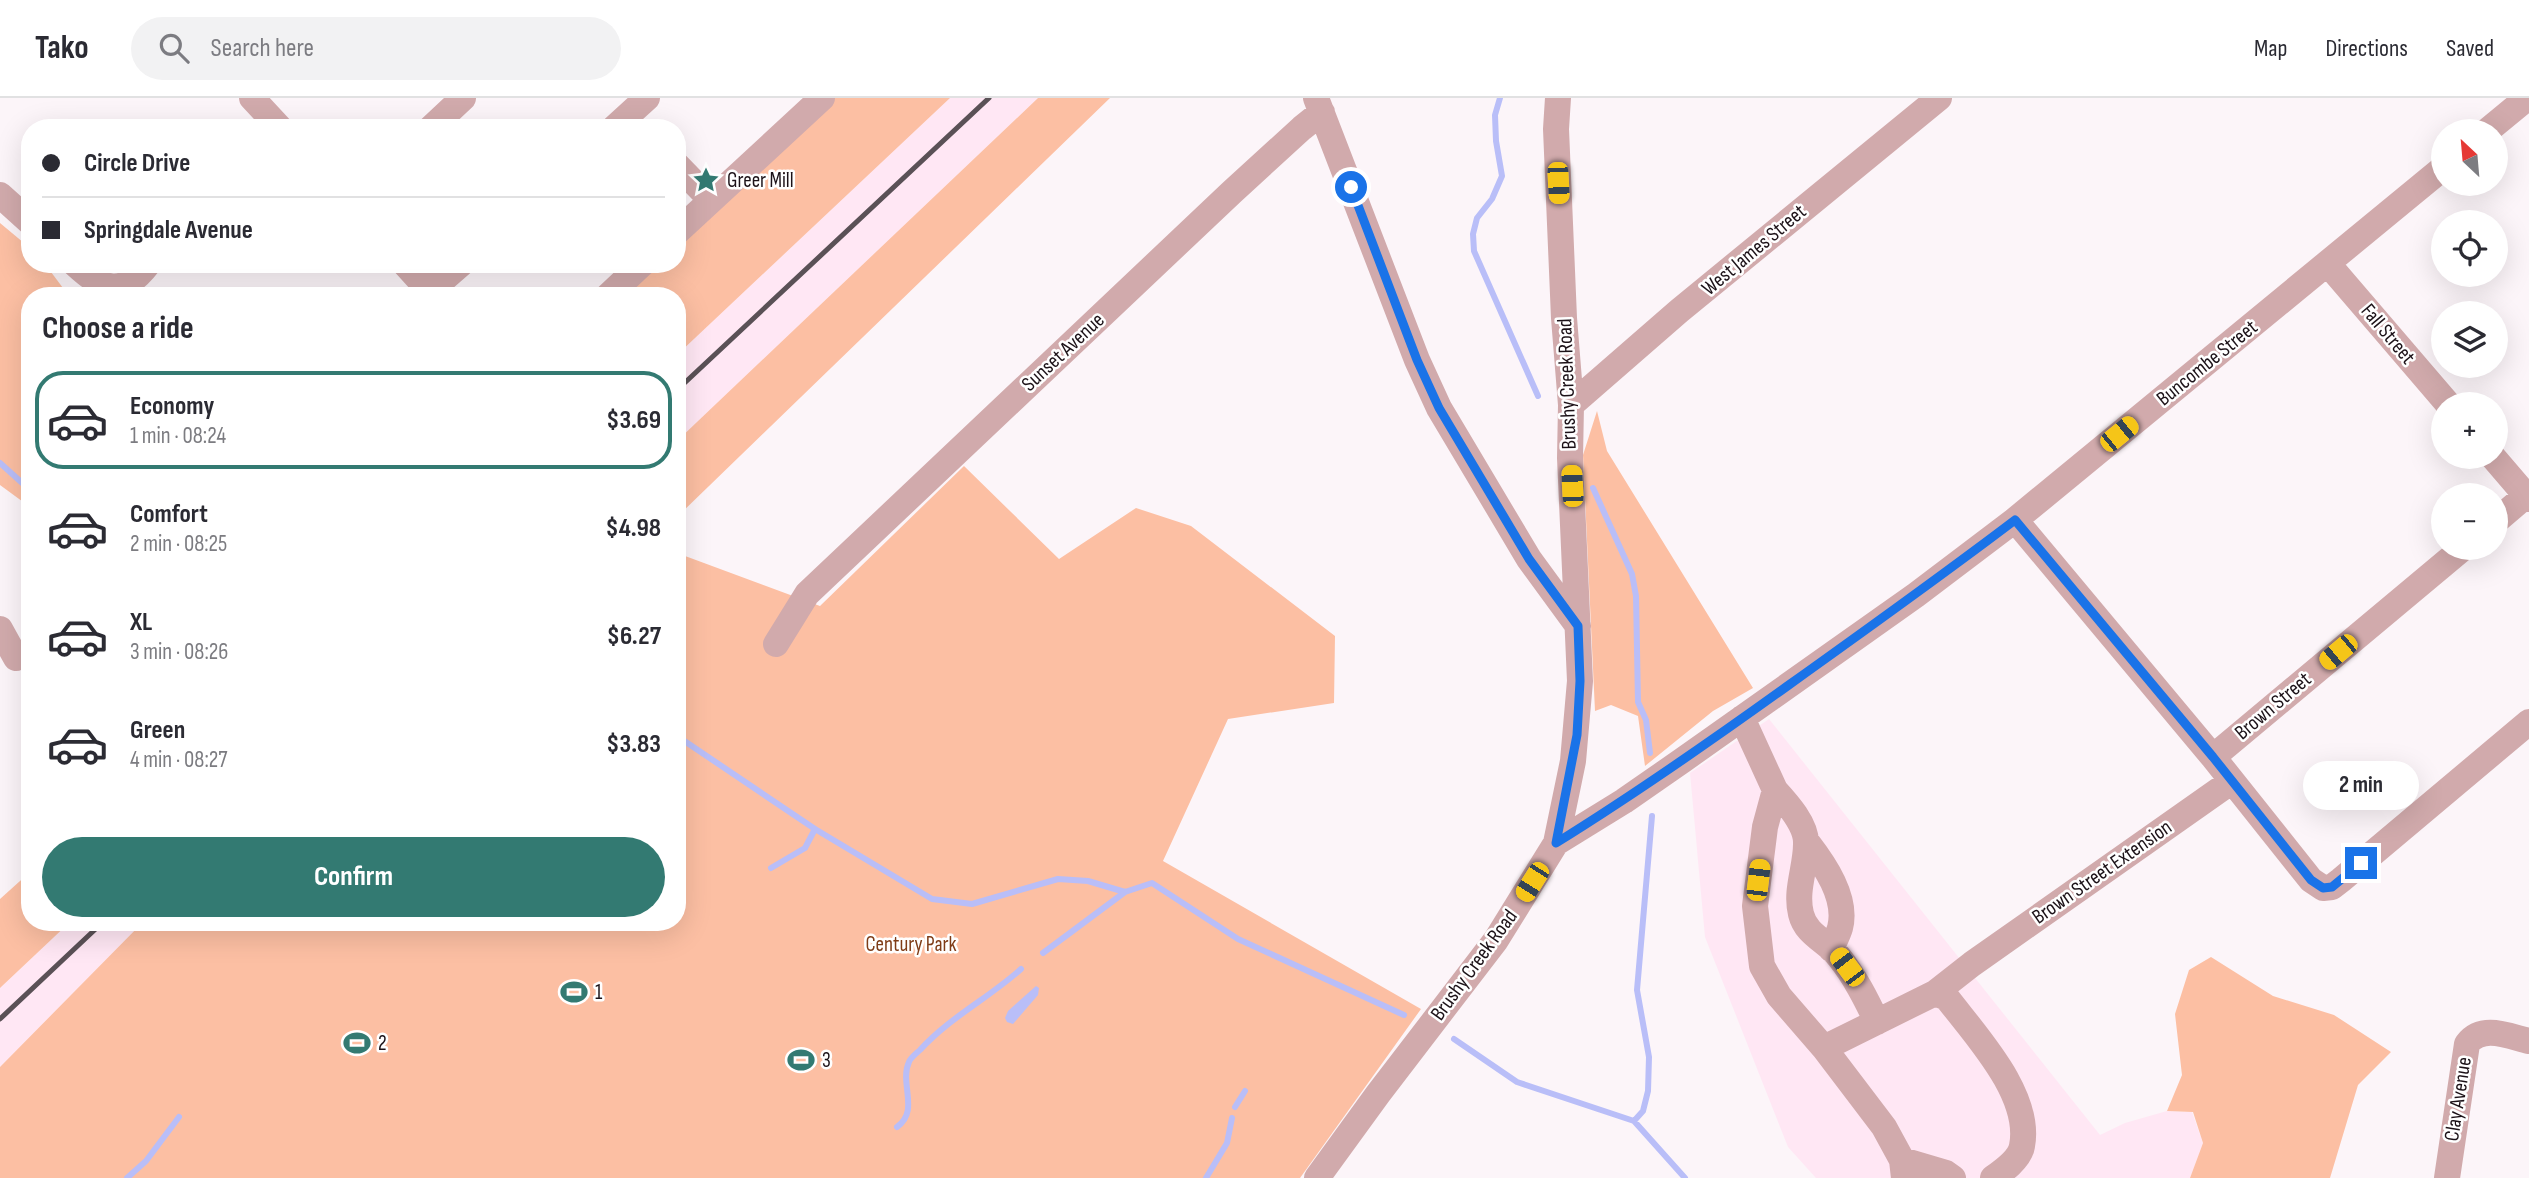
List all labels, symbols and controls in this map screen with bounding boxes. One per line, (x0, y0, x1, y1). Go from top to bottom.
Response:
search box (131, 17, 621, 80)
text: Tako (35, 28, 89, 68)
icon: search (155, 29, 193, 67)
text: Search here (211, 33, 314, 64)
text: Map (2254, 34, 2287, 63)
text: Directions (2325, 34, 2408, 63)
text: Saved (2446, 34, 2494, 63)
north arrow (2431, 119, 2508, 196)
map controls (2431, 119, 2508, 560)
text: Circle Drive (84, 148, 190, 179)
car (1547, 161, 1570, 205)
place icon: Greer Mill (691, 165, 721, 195)
place label: Greer Mill (727, 168, 794, 193)
route start (1335, 171, 1367, 203)
street label: West James Street (1697, 199, 1811, 301)
button: locate (2431, 210, 2508, 287)
text: Springdale Avenue (84, 215, 253, 246)
street label: Fall Street (2356, 299, 2420, 369)
button: layers (2431, 301, 2508, 378)
street label: Sunset Avenue (1017, 307, 1109, 397)
text: Choose a ride (42, 309, 194, 348)
street label: Buncombe Street (2152, 315, 2262, 411)
street label: Brushy Creek Road (1552, 318, 1582, 450)
icon: car (46, 389, 109, 452)
text: Economy (130, 391, 214, 422)
button: + (2431, 392, 2508, 469)
text: $3.69 (606, 405, 661, 436)
car (2097, 413, 2142, 455)
text: 1 min · 08:24 (130, 422, 226, 450)
car (1561, 464, 1584, 508)
button: − (2431, 483, 2508, 560)
icon: car (46, 497, 109, 560)
text: Comfort (130, 499, 208, 530)
text: $4.98 (605, 513, 661, 544)
text: 2 min · 08:25 (130, 530, 227, 558)
icon: car (46, 605, 109, 668)
text: XL (130, 607, 152, 638)
text: $6.27 (607, 621, 661, 652)
car (2316, 630, 2361, 674)
text: 3 min · 08:26 (130, 638, 228, 666)
street label: Brown Street (2230, 667, 2316, 745)
icon: car (46, 713, 109, 776)
text: Green (130, 715, 185, 746)
text: $3.83 (606, 729, 661, 760)
text: 4 min · 08:27 (130, 746, 227, 774)
callout: 2 min (2303, 762, 2419, 810)
text: 2 min (2339, 771, 2383, 799)
street label: Brown Street Extension (2027, 815, 2177, 929)
button: Confirm (42, 837, 665, 917)
route end (2345, 847, 2377, 879)
car (1746, 858, 1771, 902)
car (1512, 859, 1553, 905)
street label: Brushy Creek Road (1425, 905, 1523, 1025)
park label: Century Park (865, 932, 957, 957)
car (1826, 944, 1869, 990)
sports icon: 1 (559, 977, 589, 1007)
place label: 1 (595, 980, 603, 1005)
sports icon: 2 (342, 1028, 372, 1058)
place label: 2 (378, 1031, 387, 1056)
sports icon: 3 (786, 1045, 816, 1075)
place label: 3 (822, 1048, 831, 1073)
street label: Clay Avenue (2439, 1055, 2477, 1143)

